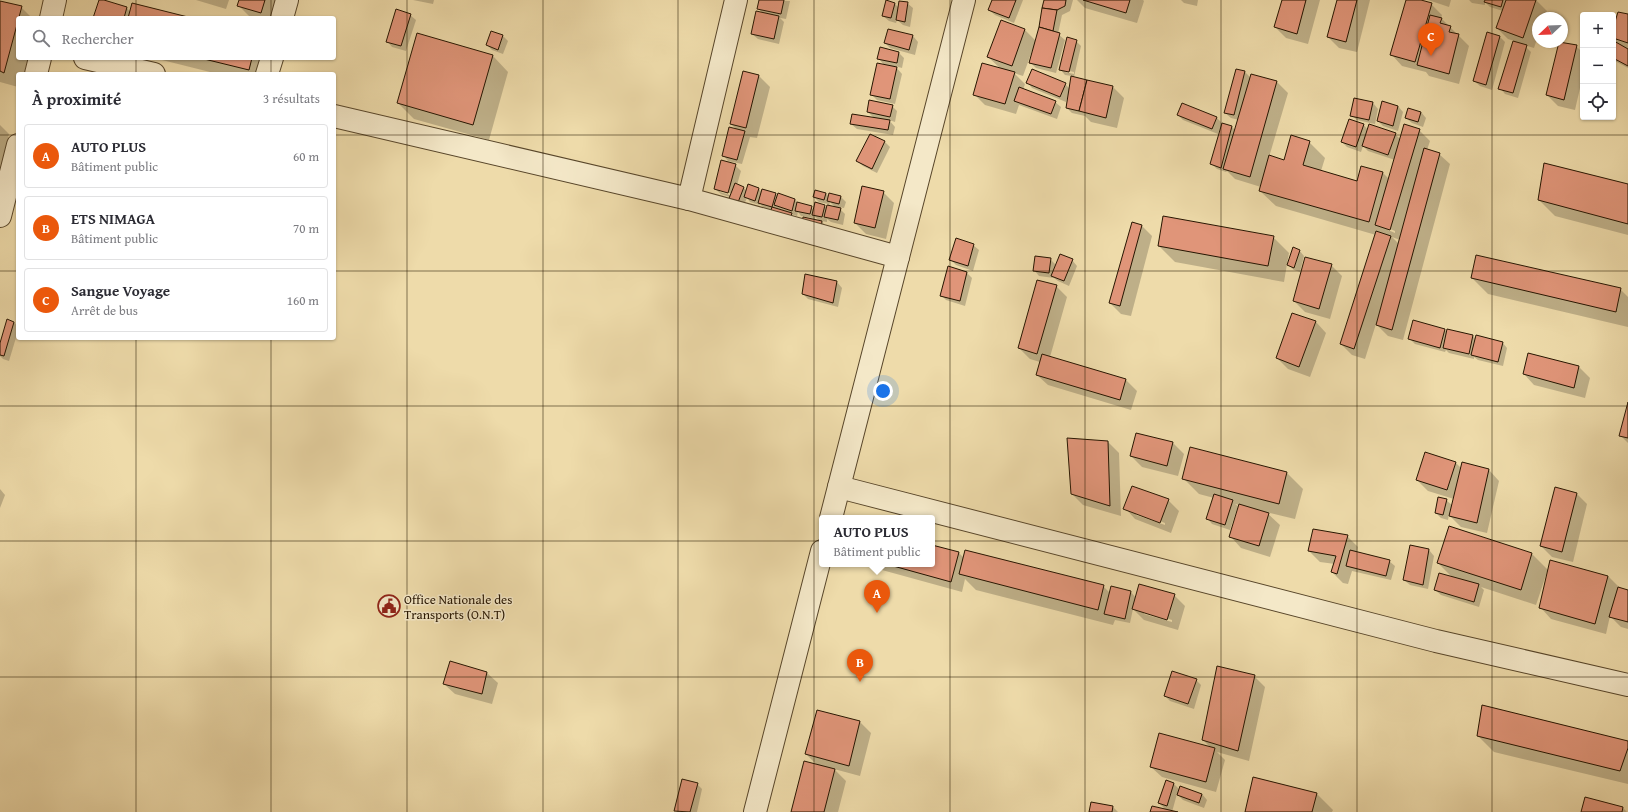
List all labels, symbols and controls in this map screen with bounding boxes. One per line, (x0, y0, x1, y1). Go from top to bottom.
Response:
north arrow (1532, 12, 1568, 48)
map controls (1580, 12, 1616, 120)
button: + (1580, 12, 1616, 48)
search box (16, 16, 336, 60)
pin: C (1418, 23, 1444, 56)
icon: search (30, 27, 52, 49)
text: Rechercher (62, 28, 134, 49)
button: − (1580, 48, 1616, 84)
button: locate (1580, 84, 1616, 120)
text: À proximité (32, 86, 121, 111)
text: 3 résultats (263, 89, 320, 108)
text: AUTO PLUS (71, 136, 146, 157)
text: A (42, 147, 50, 166)
text: 60 m (293, 147, 319, 166)
text: Bâtiment public (71, 157, 158, 176)
text: ETS NIMAGA (71, 208, 155, 229)
text: B (42, 219, 50, 238)
text: 70 m (293, 219, 319, 238)
text: Bâtiment public (71, 229, 158, 248)
text: Sangue Voyage (71, 280, 170, 301)
text: C (42, 291, 50, 310)
text: 160 m (287, 291, 319, 310)
text: Arrêt de bus (71, 301, 138, 320)
your location (873, 381, 893, 401)
popup (819, 515, 935, 567)
text: AUTO PLUS (833, 521, 909, 542)
text: Bâtiment public (833, 542, 921, 561)
pin: A (864, 580, 890, 613)
place label: Office Nationale des Transports (O.N.T) (404, 590, 512, 624)
public building icon: Office Nationale des Transports (O.N.T) (376, 593, 402, 619)
pin: B (847, 649, 873, 682)

